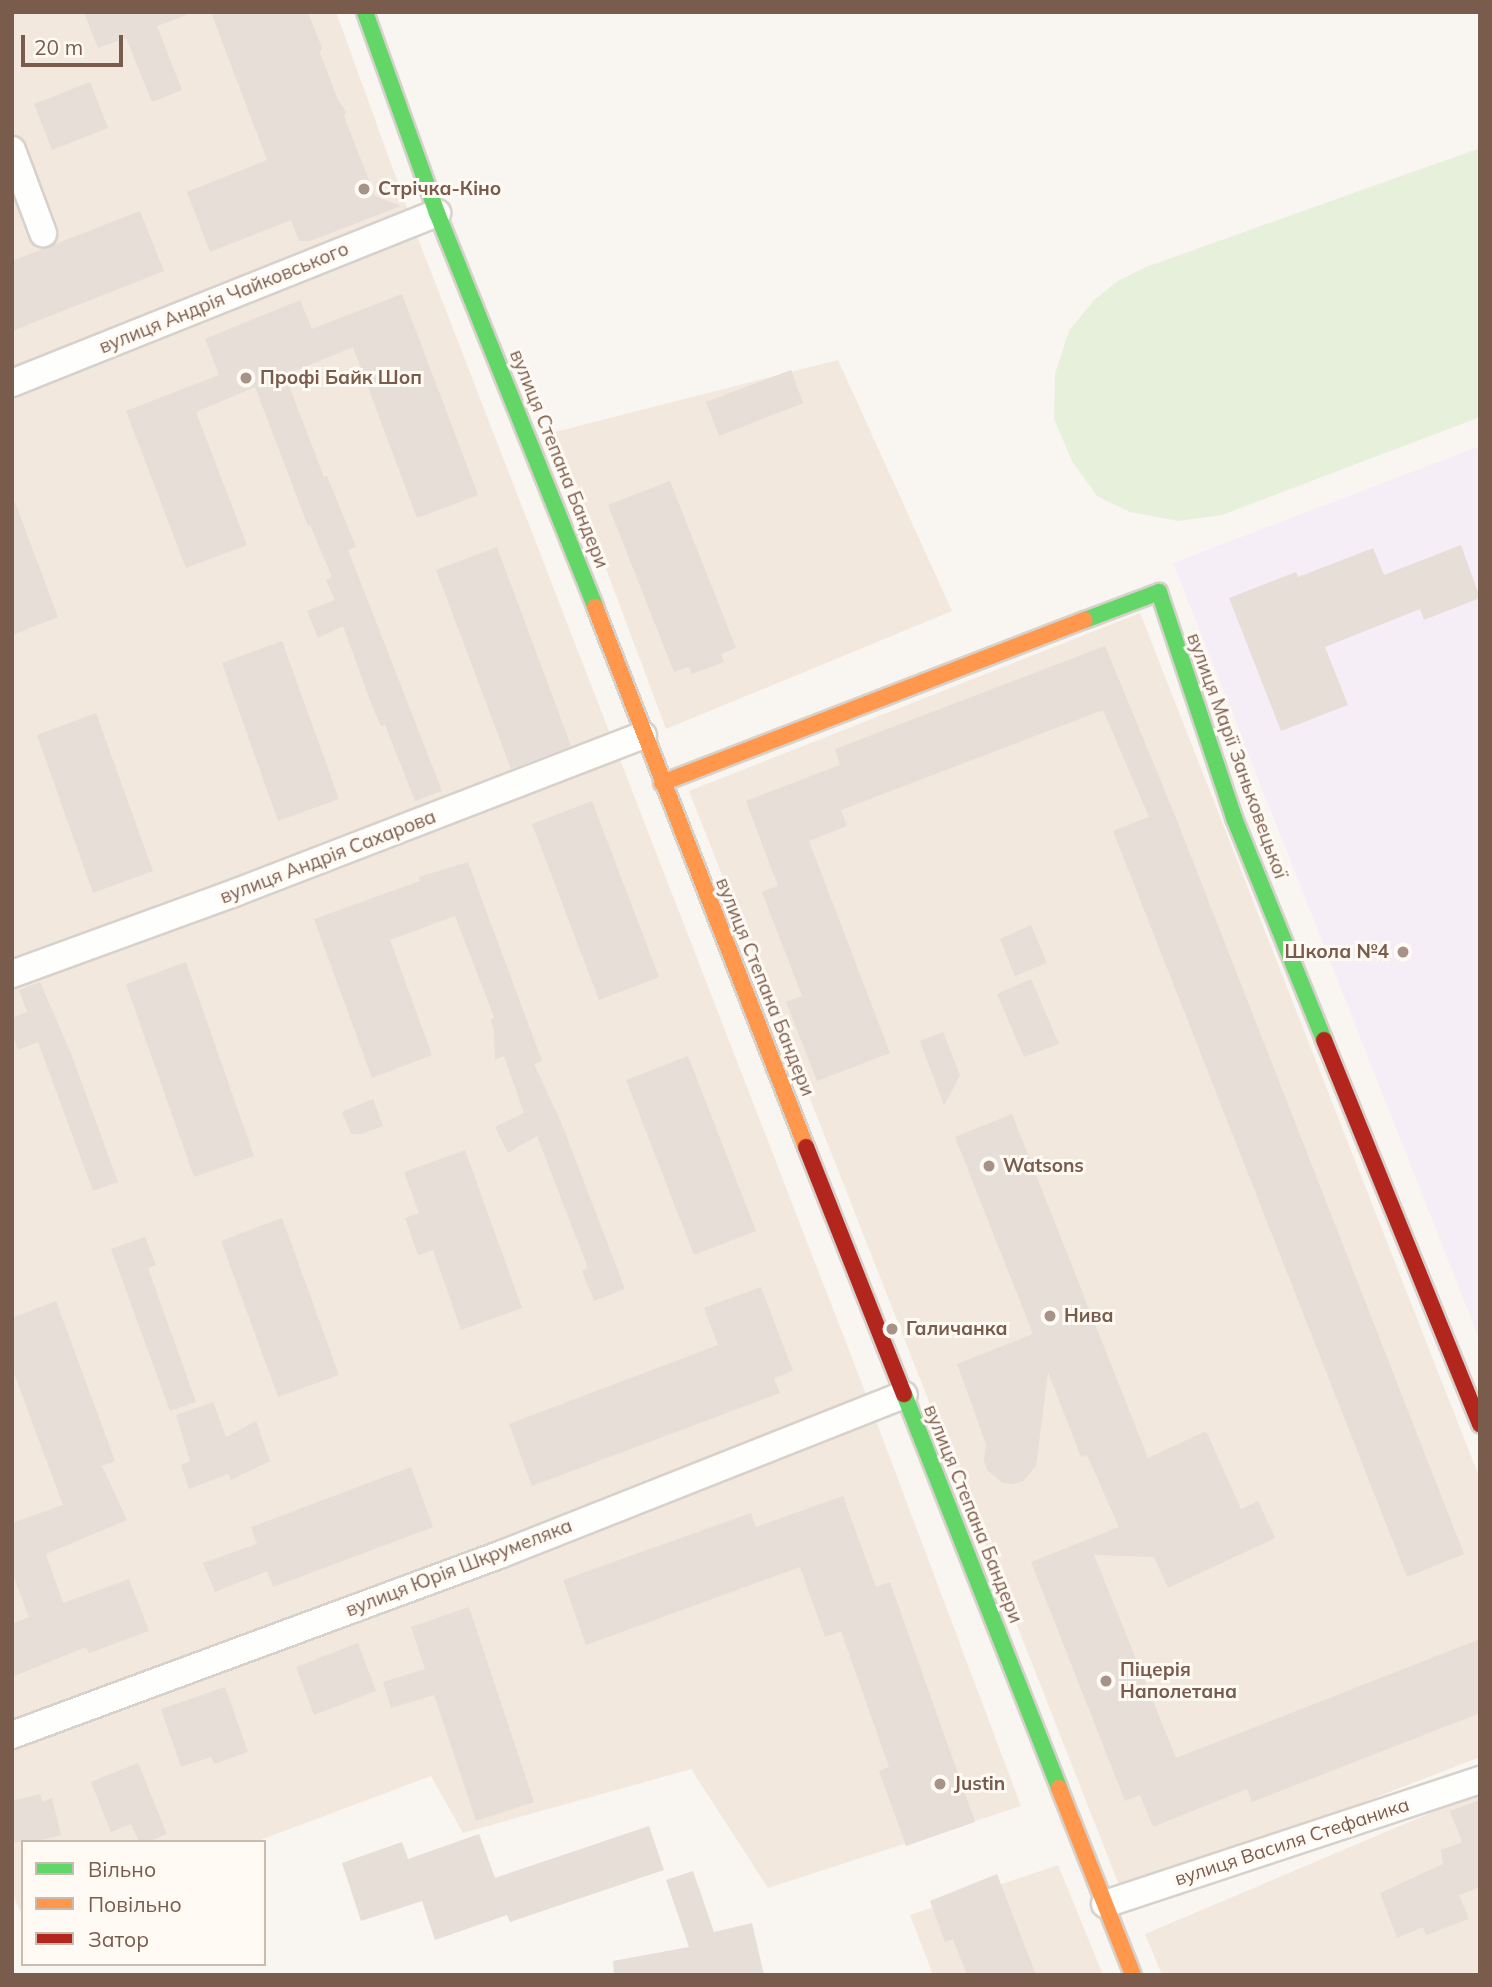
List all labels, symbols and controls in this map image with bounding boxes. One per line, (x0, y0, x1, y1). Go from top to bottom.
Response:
scale bar (24, 21, 126, 65)
text: 20 m (34, 34, 83, 60)
place label: Стрічка-Кіно (378, 178, 501, 200)
marker: Стрічка-Кіно (356, 181, 372, 197)
street label: вулиця Андрія Чайковського (96, 237, 352, 359)
street label: вулиця Степана Бандери (505, 346, 613, 572)
place label: Профі Байк Шоп (260, 367, 422, 389)
marker: Профі Байк Шоп (238, 370, 254, 386)
street label: вулиця Марії Заньковецької (1182, 630, 1292, 882)
street label: вулиця Андрія Сахарова (217, 805, 439, 909)
street label: вулиця Степана Бандери (711, 874, 819, 1100)
place label: Школа №4 (1285, 941, 1389, 963)
marker: Школа №4 (1395, 944, 1411, 960)
place label: Watsons (1003, 1155, 1084, 1177)
marker: Watsons (981, 1158, 997, 1174)
place label: Нива (1064, 1305, 1113, 1327)
marker: Нива (1042, 1308, 1058, 1324)
place label: Галичанка (906, 1318, 1008, 1340)
marker: Галичанка (884, 1321, 900, 1337)
street label: вулиця Степана Бандери (919, 1401, 1027, 1627)
street label: вулиця Юрія Шкрумеляка (343, 1514, 575, 1622)
place label: Піцерія Наполетана (1120, 1659, 1237, 1703)
marker: Піцерія Наполетана (1098, 1673, 1114, 1689)
place label: Justin (954, 1773, 1005, 1795)
marker: Justin (932, 1776, 948, 1792)
street label: вулиця Василя Стефаника (1172, 1793, 1412, 1891)
legend (21, 1840, 266, 1966)
text: Вільно (88, 1856, 156, 1882)
text: Повільно (88, 1891, 182, 1917)
text: Затор (88, 1926, 149, 1952)

